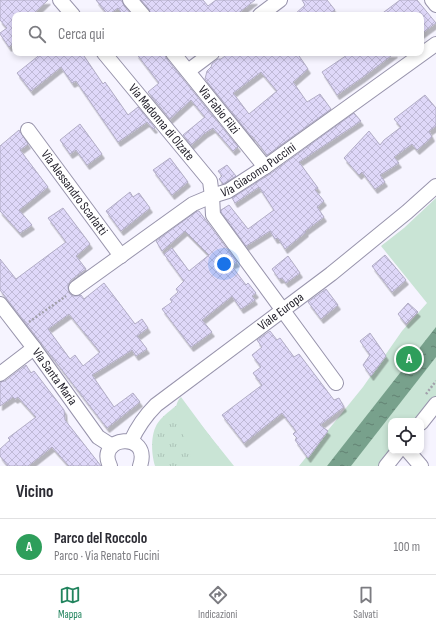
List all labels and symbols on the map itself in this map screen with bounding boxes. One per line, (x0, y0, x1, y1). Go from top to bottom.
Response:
street label: Via Madonna di Olzate (125, 81, 198, 164)
street label: Via Fabio Filzi (195, 82, 243, 137)
street label: Via Giacomo Puccini (219, 139, 299, 201)
street label: Via Alessandro Scarlatti (38, 147, 111, 239)
your location (214, 254, 234, 274)
street label: Viale Europa (255, 289, 307, 334)
pin: A (396, 344, 422, 374)
street label: Via Santa Maria (29, 345, 81, 408)

